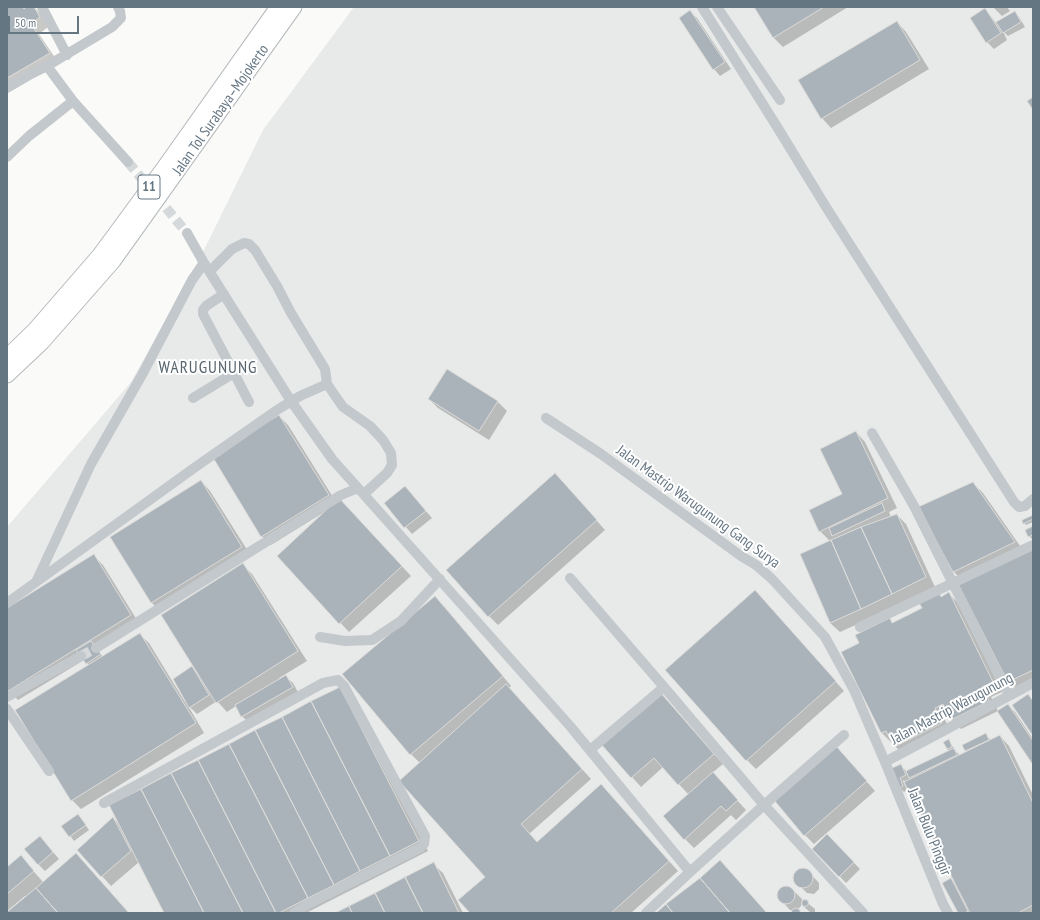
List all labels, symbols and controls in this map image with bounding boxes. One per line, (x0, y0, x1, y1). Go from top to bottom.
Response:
scale bar (10, 8, 81, 34)
text: 50 m (15, 15, 36, 30)
street label: Jalan Tol Surabaya–Mojokerto (169, 41, 273, 179)
road number: 11 (138, 175, 160, 199)
district label: WARUGUNUNG (159, 358, 257, 378)
street label: Jalan Mastrip Warugunung Gang Surya (613, 442, 783, 572)
street label: Jalan Mastrip Warugunung (888, 669, 1016, 749)
street label: Jalan Bulu Pinggir (903, 786, 955, 878)

